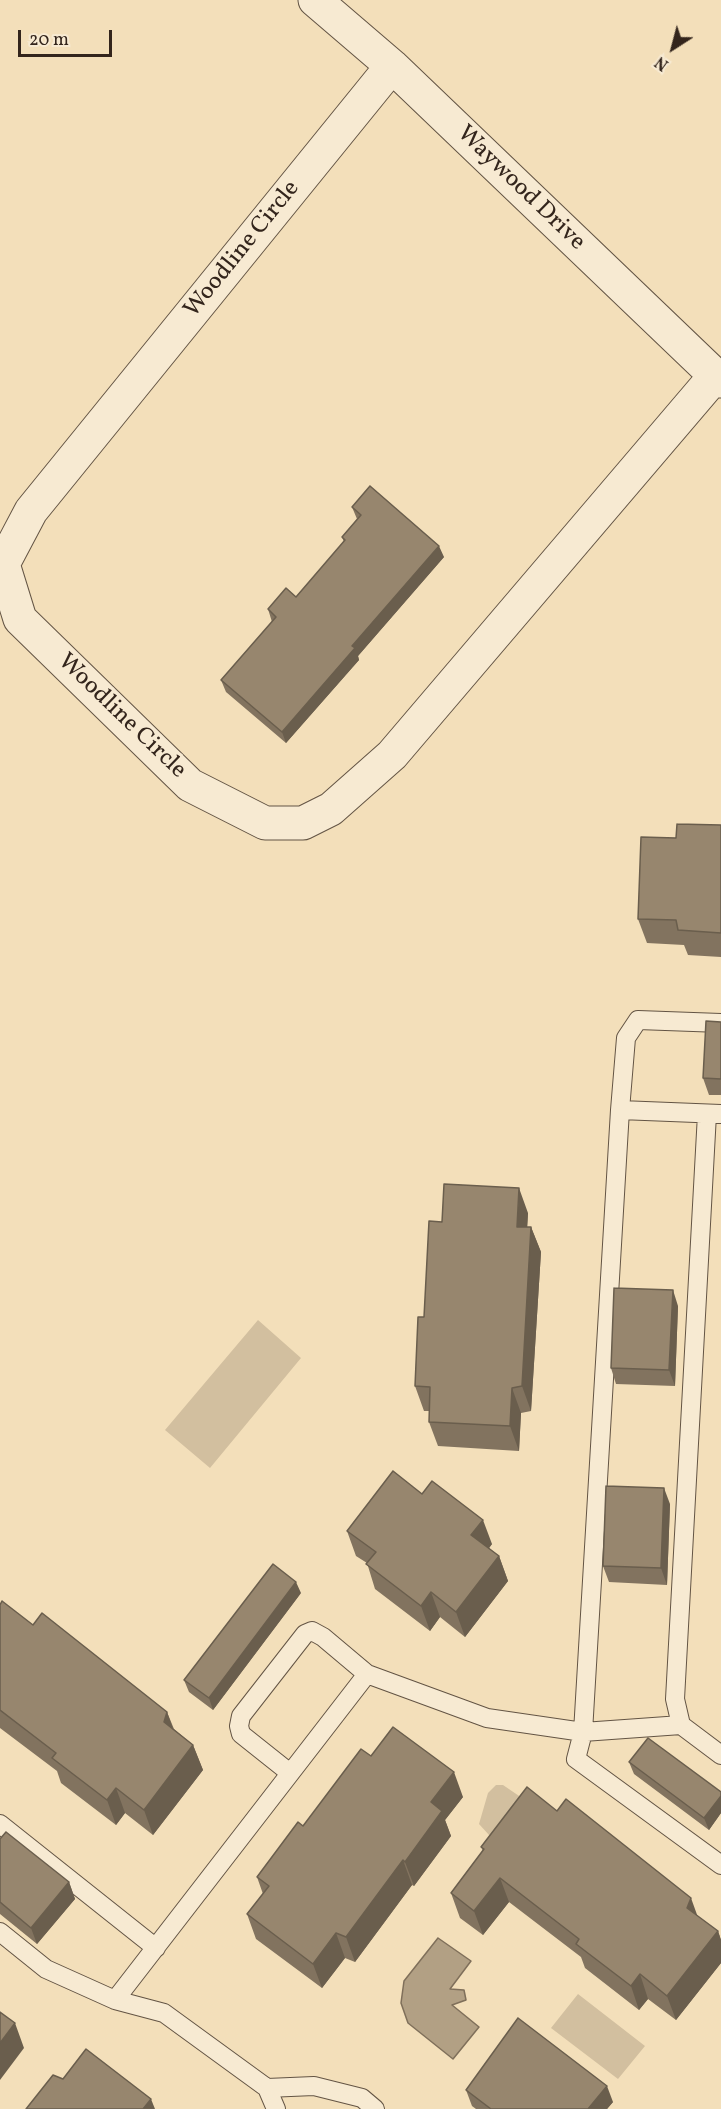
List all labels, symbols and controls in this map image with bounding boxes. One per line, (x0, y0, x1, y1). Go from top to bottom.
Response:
scale bar (21, 18, 116, 56)
north arrow (643, 18, 703, 78)
text: 20 m (29, 28, 69, 53)
text: N (651, 50, 674, 75)
street label: Waywood Drive (450, 120, 590, 258)
street label: Woodline Circle (179, 176, 307, 324)
street label: Woodline Circle (51, 648, 191, 786)

